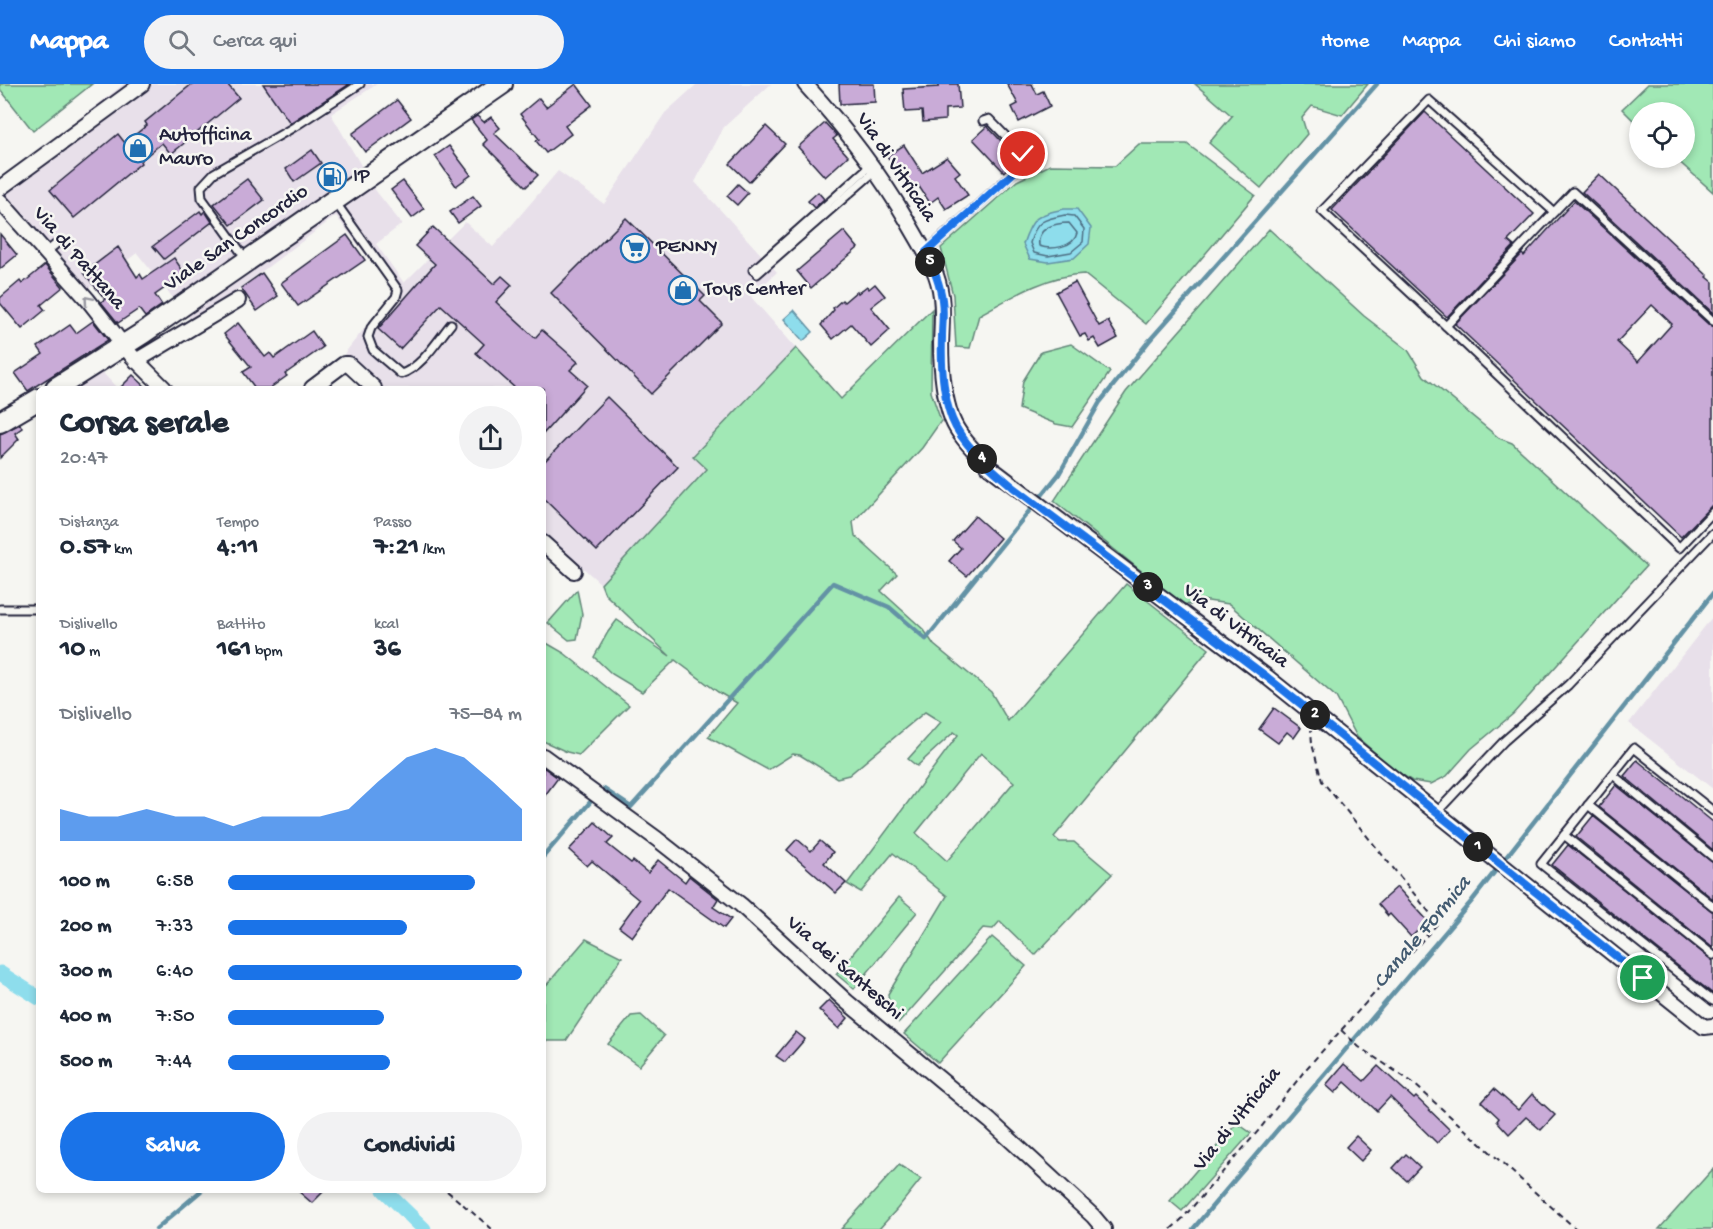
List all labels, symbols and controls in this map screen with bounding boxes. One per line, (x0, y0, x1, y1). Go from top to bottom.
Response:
search box (144, 15, 564, 69)
text: Mappa (30, 26, 108, 59)
icon: search (165, 26, 198, 59)
text: Cerca qui (213, 29, 297, 55)
text: Home (1321, 30, 1369, 55)
text: Mappa (1402, 30, 1461, 55)
text: Chi siamo (1494, 30, 1576, 55)
text: Contatti (1609, 30, 1683, 55)
map controls (1629, 102, 1695, 168)
button: locate (1629, 102, 1695, 168)
street label: Via di Vitricaia (849, 108, 941, 229)
place label: Autofficina Mauro (159, 124, 253, 173)
pin (997, 128, 1048, 179)
shop icon: Autofficina Mauro (122, 132, 154, 164)
icon: check (1006, 137, 1039, 170)
fuel station icon: IP (316, 161, 348, 193)
place label: IP (353, 165, 370, 190)
street label: Viale San Concordio (159, 180, 314, 299)
street label: Via di Pattana (26, 202, 130, 317)
supermarket icon: PENNY (619, 232, 651, 264)
place label: PENNY (655, 236, 718, 261)
pin: 5 (915, 247, 945, 277)
text: 5 (926, 252, 934, 271)
shop icon: Toys Center (667, 274, 699, 306)
place label: Toys Center (703, 278, 807, 303)
one-way arrow (84, 296, 95, 307)
text: Corsa serale (60, 406, 228, 444)
button: share (459, 406, 522, 469)
pin: 4 (967, 444, 997, 474)
text: 20:47 (60, 448, 107, 471)
text: 4 (978, 449, 986, 468)
text: Distanza (60, 514, 119, 533)
text: Tempo (217, 514, 259, 533)
text: Passo (374, 514, 412, 533)
text: 0.57 (60, 533, 110, 564)
text: 4:11 (217, 533, 258, 564)
text: 7:21 (374, 533, 419, 564)
text: km (110, 541, 132, 560)
text: /km (419, 541, 445, 560)
pin: 3 (1133, 572, 1163, 602)
text: 3 (1144, 577, 1152, 596)
street label: Via di Vitricaia (1176, 578, 1294, 676)
text: Dislivello (60, 616, 117, 635)
text: Battito (217, 616, 265, 635)
text: kcal (374, 616, 399, 635)
text: 10 (60, 635, 85, 666)
text: 161 (217, 635, 251, 666)
text: 36 (374, 635, 401, 666)
text: m (85, 643, 100, 662)
text: bpm (251, 643, 283, 662)
pin: 2 (1300, 700, 1330, 730)
text: Dislivello (60, 704, 132, 727)
text: 75–84 m (449, 704, 522, 727)
text: 2 (1311, 705, 1319, 724)
pin: 1 (1463, 832, 1493, 862)
text: 1 (1475, 837, 1481, 856)
water label: Canale Formica (1368, 870, 1479, 995)
text: 100 m (60, 871, 110, 894)
text: 6:58 (156, 871, 194, 894)
street label: Via dei Santeschi (780, 911, 908, 1027)
text: 200 m (60, 916, 111, 939)
text: 7:33 (156, 916, 193, 939)
pin (1617, 952, 1668, 1003)
text: 300 m (60, 961, 112, 984)
text: 6:40 (156, 961, 193, 984)
icon: arrive (1626, 961, 1659, 994)
text: 400 m (60, 1006, 111, 1029)
text: 7:50 (156, 1006, 195, 1029)
text: 500 m (60, 1051, 112, 1074)
text: 7:44 (156, 1051, 192, 1074)
street label: Via di Vitricaia (1188, 1062, 1288, 1178)
button: Salva (60, 1112, 285, 1181)
button: Condividi (297, 1112, 522, 1181)

